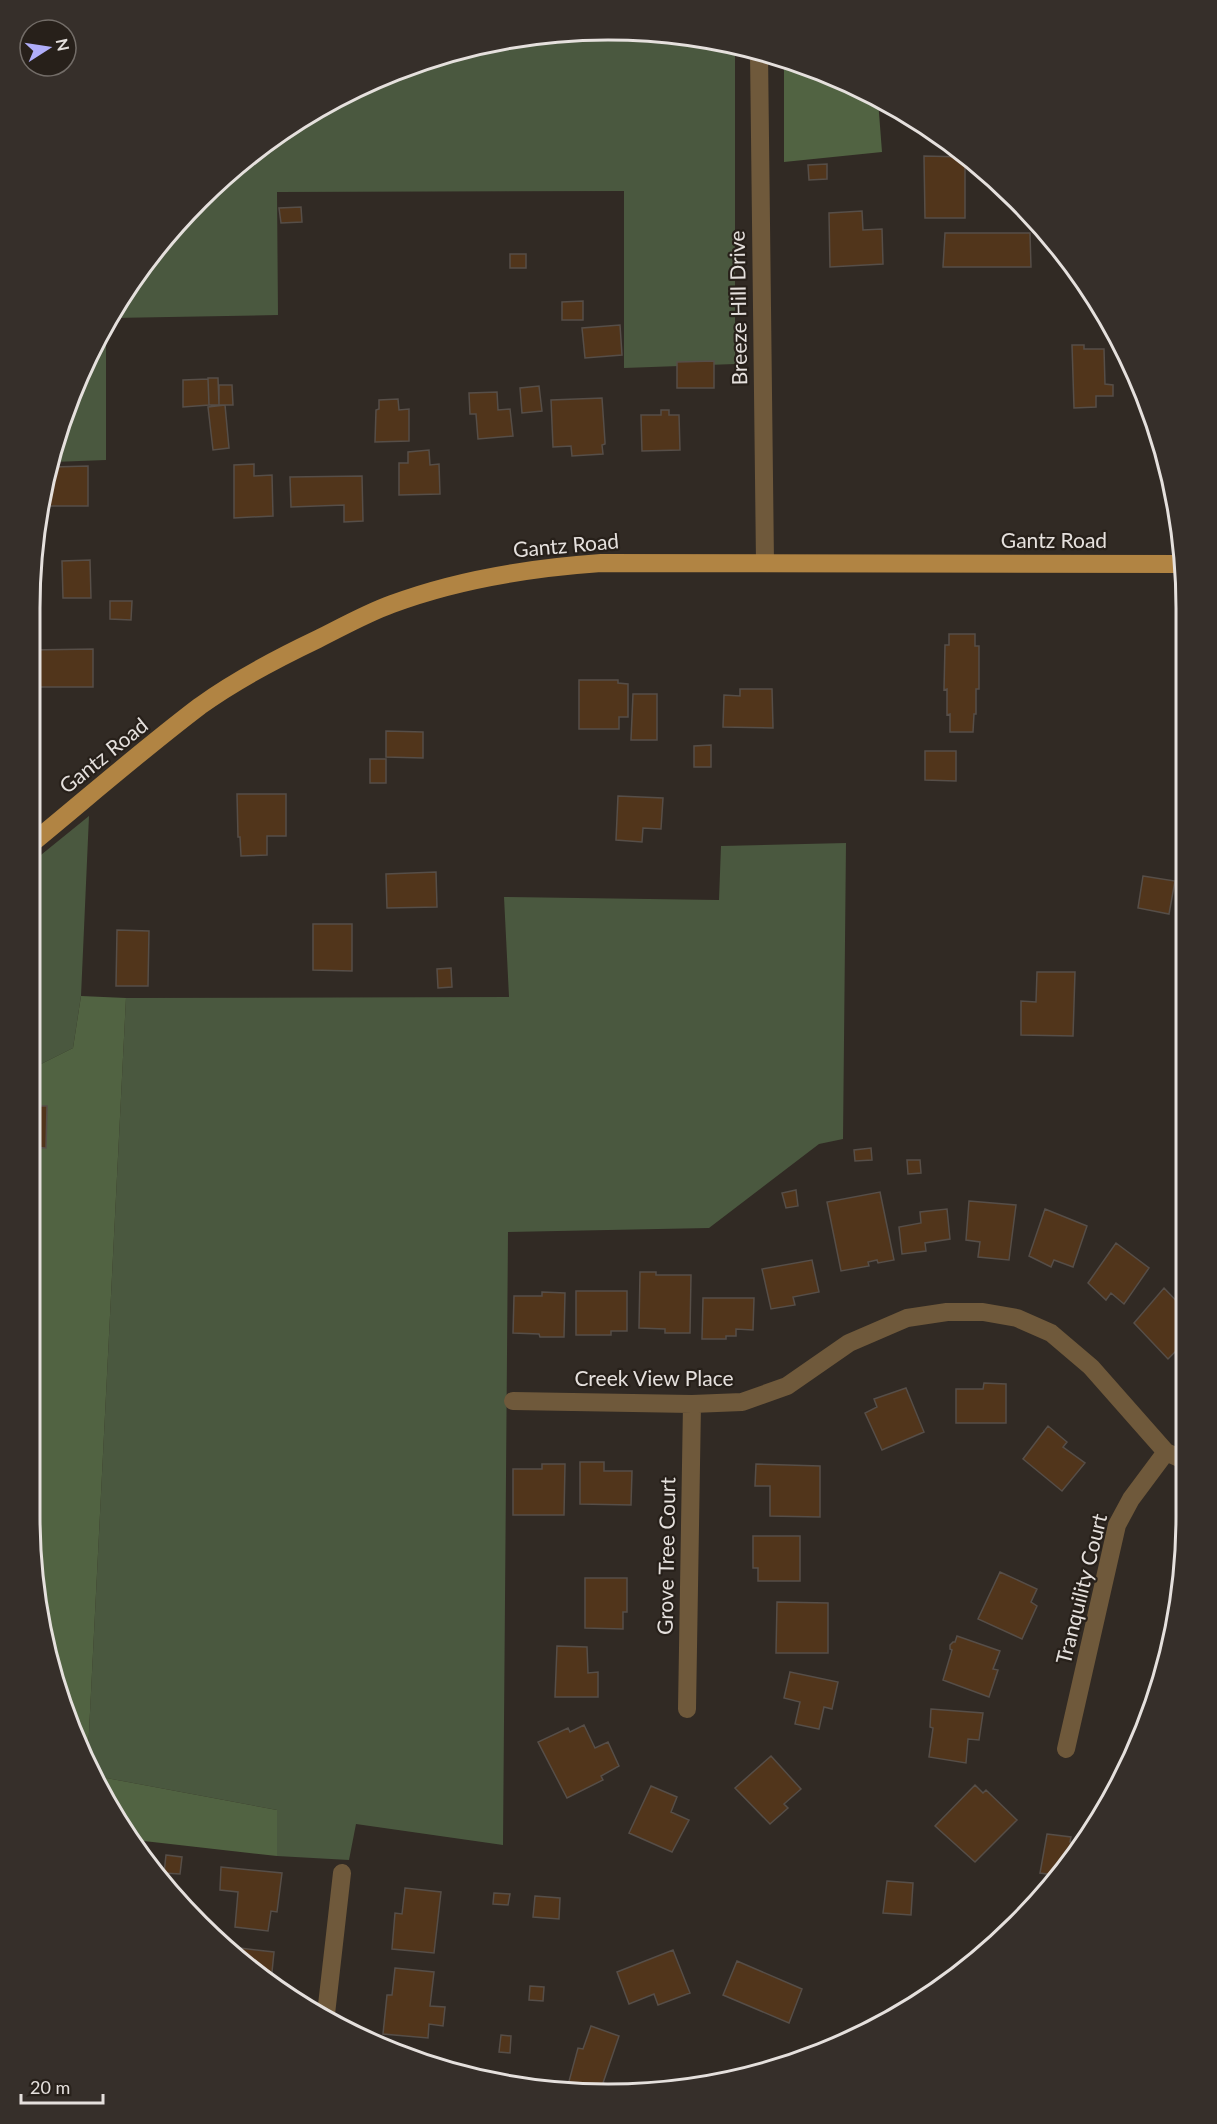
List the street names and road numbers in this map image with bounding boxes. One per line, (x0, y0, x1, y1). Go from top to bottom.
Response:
street label: Breeze Hill Drive (724, 230, 751, 386)
street label: Gantz Road (512, 527, 620, 562)
street label: Gantz Road (1001, 527, 1107, 552)
street label: Gantz Road (54, 712, 152, 798)
street label: Creek View Place (574, 1365, 734, 1390)
street label: Grove Tree Court (652, 1476, 679, 1635)
street label: Tranquility Court (1050, 1510, 1111, 1666)

